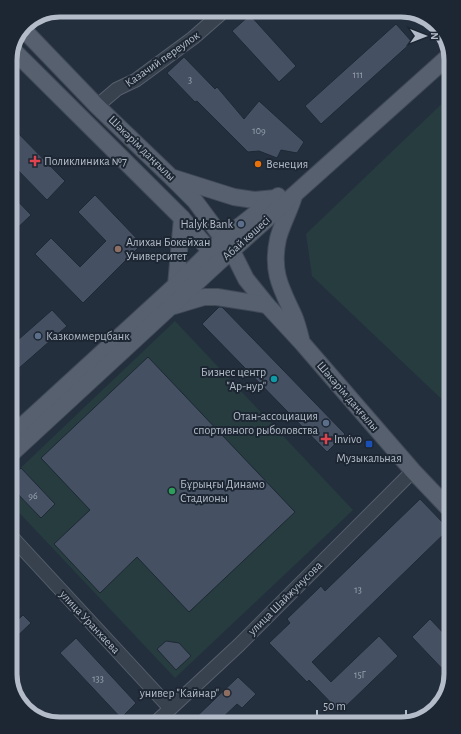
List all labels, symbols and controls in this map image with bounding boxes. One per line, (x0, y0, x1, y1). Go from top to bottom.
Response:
north arrow (405, 16, 445, 56)
street label: Казачий переулок (123, 29, 202, 90)
text: N (429, 32, 440, 40)
house number: 111 (353, 70, 363, 80)
house number: 3 (188, 75, 192, 85)
street label: Шәкәрім даңғылы (106, 113, 178, 183)
house number: 109 (252, 126, 266, 136)
marker: Поликлиника №7 (29, 155, 41, 167)
place label: Поликлиника №7 (44, 155, 127, 167)
place label: Венеция (266, 158, 308, 170)
marker: Венеция (253, 159, 263, 169)
street label: Абай көшесі (220, 214, 272, 262)
place label: Halyk Bank (180, 218, 234, 231)
marker: Halyk Bank (236, 219, 246, 229)
place label: Алихан Бокейхан Университет (126, 236, 210, 262)
marker: Алихан Бокейхан Университет (113, 244, 123, 254)
place label: Казкоммерцбанк (46, 330, 130, 342)
marker: Казкоммерцбанк (33, 331, 43, 341)
street label: Шәкәрім даңғылы (315, 359, 381, 433)
place label: Бизнес центр "Ар-нур" (201, 366, 266, 393)
marker: Бизнес центр "Ар-нур" (269, 374, 279, 384)
place label: Отан-ассоциация спортивного рыболовства (193, 410, 319, 436)
marker: Отан-ассоциация спортивного рыболовства (321, 418, 331, 428)
place label: Invivo (334, 433, 362, 445)
marker: Invivo (321, 434, 331, 444)
marker: Музыкальная (364, 439, 374, 449)
place label: Музыкальная (336, 452, 402, 465)
place label: Бұрыңғы Динамо Стадионы (180, 478, 265, 504)
marker: Бұрыңғы Динамо Стадионы (167, 486, 177, 496)
house number: 96 (28, 491, 38, 501)
street label: улица Шайжунусова (245, 558, 325, 639)
house number: 13 (354, 585, 362, 595)
street label: улица Уранхаева (56, 587, 123, 657)
house number: 15Г (354, 670, 367, 680)
house number: 133 (92, 674, 104, 684)
place label: универ "Кайнар" (139, 687, 219, 700)
marker: универ "Кайнар" (222, 688, 232, 698)
scale bar (317, 692, 406, 718)
text: 50 m (323, 700, 346, 712)

